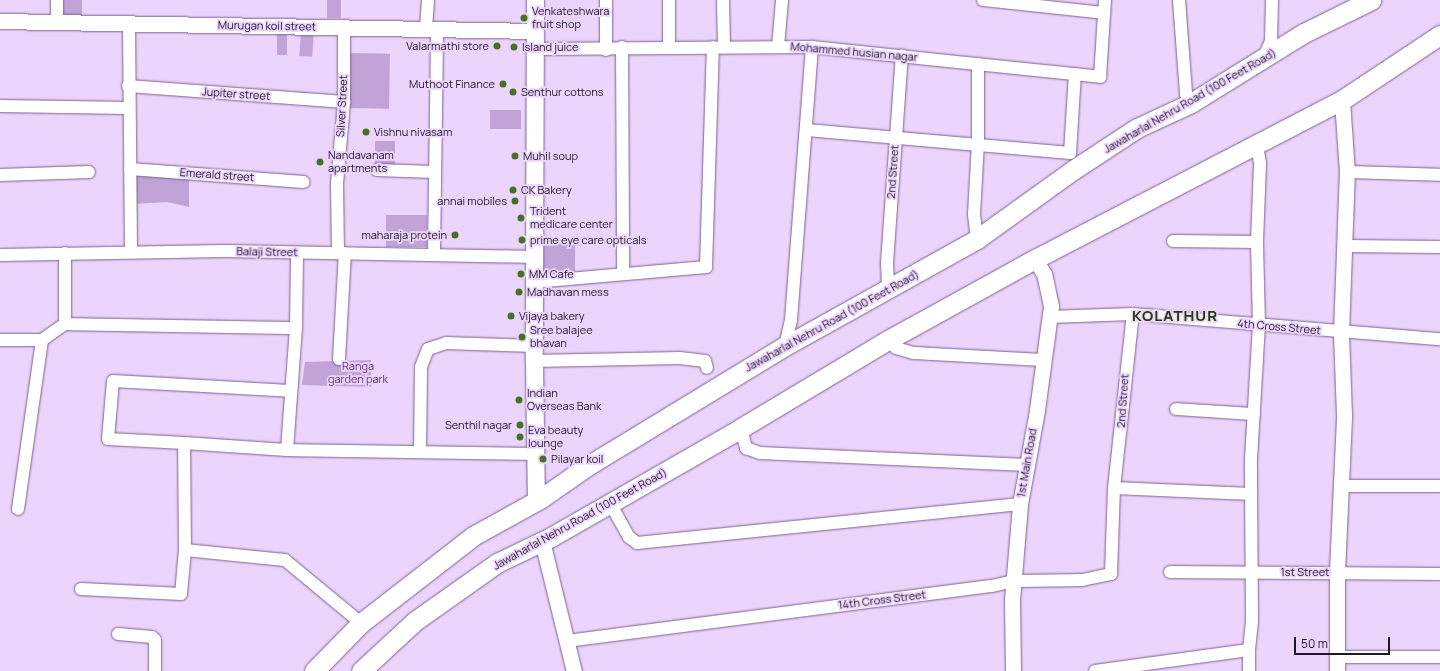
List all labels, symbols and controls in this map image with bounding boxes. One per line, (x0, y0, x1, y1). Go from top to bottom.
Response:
place label: Venkateshwara fruit shop (532, 5, 609, 31)
marker: Venkateshwara fruit shop (519, 13, 529, 23)
street label: Murugan koil street (218, 19, 316, 33)
place label: Valarmathi store (406, 39, 489, 53)
place label: Island juice (522, 40, 578, 54)
street label: Mohammed husian nagar (790, 40, 918, 64)
marker: Valarmathi store (492, 41, 502, 51)
marker: Island juice (509, 42, 519, 52)
street label: Jawaharlal Nehru Road (100 Feet Road) (1101, 46, 1279, 156)
street label: Silver Street (334, 75, 350, 137)
place label: Muthoot Finance (409, 77, 495, 91)
marker: Muthoot Finance (498, 79, 508, 89)
street label: Jupiter street (201, 85, 271, 103)
place label: Senthur cottons (521, 85, 604, 99)
marker: Senthur cottons (508, 87, 518, 97)
place label: Vishnu nivasam (374, 125, 452, 139)
marker: Vishnu nivasam (361, 127, 371, 137)
street label: 2nd Street (885, 145, 901, 199)
place label: Nandavanam apartments (328, 149, 394, 175)
place label: Muhil soup (523, 149, 578, 163)
marker: Muhil soup (510, 151, 520, 161)
marker: Nandavanam apartments (315, 157, 325, 167)
street label: Emerald street (179, 166, 255, 184)
place label: CK Bakery (521, 183, 572, 197)
marker: CK Bakery (508, 185, 518, 195)
place label: annai mobiles (437, 194, 507, 208)
marker: annai mobiles (510, 196, 520, 206)
place label: Trident medicare center (530, 205, 613, 231)
marker: Trident medicare center (515, 212, 527, 224)
place label: maharaja protein (361, 228, 447, 242)
marker: maharaja protein (450, 230, 460, 240)
place label: prime eye care opticals (530, 233, 647, 247)
marker: prime eye care opticals (517, 235, 527, 245)
street label: Balaji Street (236, 245, 298, 259)
place label: MM Cafe (529, 267, 574, 281)
street label: Jawaharlal Nehru Road (100 Feet Road) (743, 267, 921, 375)
marker: MM Cafe (516, 269, 526, 279)
place label: Madhavan mess (527, 285, 609, 299)
marker: Madhavan mess (514, 287, 524, 297)
district label: KOLATHUR (1132, 307, 1218, 325)
place label: Vijaya bakery (519, 309, 585, 323)
marker: Vijaya bakery (506, 311, 516, 321)
street label: 4th Cross Street (1237, 317, 1321, 337)
place label: Sree balajee bhavan (530, 324, 593, 350)
marker: Sree balajee bhavan (517, 332, 527, 342)
park label: Ranga garden park (328, 360, 388, 386)
street label: 2nd Street (1115, 374, 1131, 428)
place label: Indian Overseas Bank (527, 387, 602, 413)
marker: Indian Overseas Bank (514, 395, 524, 405)
place label: Senthil nagar (445, 418, 512, 432)
marker: Senthil nagar (515, 420, 525, 430)
place label: Eva beauty lounge (528, 424, 583, 450)
street label: 1st Main Road (1014, 428, 1040, 498)
marker: Eva beauty lounge (515, 432, 525, 442)
place label: Pilayar koil (551, 452, 603, 466)
marker: Pilayar koil (538, 454, 548, 464)
street label: Jawaharlal Nehru Road (100 Feet Road) (491, 465, 669, 573)
street label: 1st Street (1281, 565, 1329, 579)
street label: 14th Cross Street (837, 588, 927, 612)
scale bar (1296, 629, 1392, 655)
text: 50 m (1301, 635, 1328, 652)

